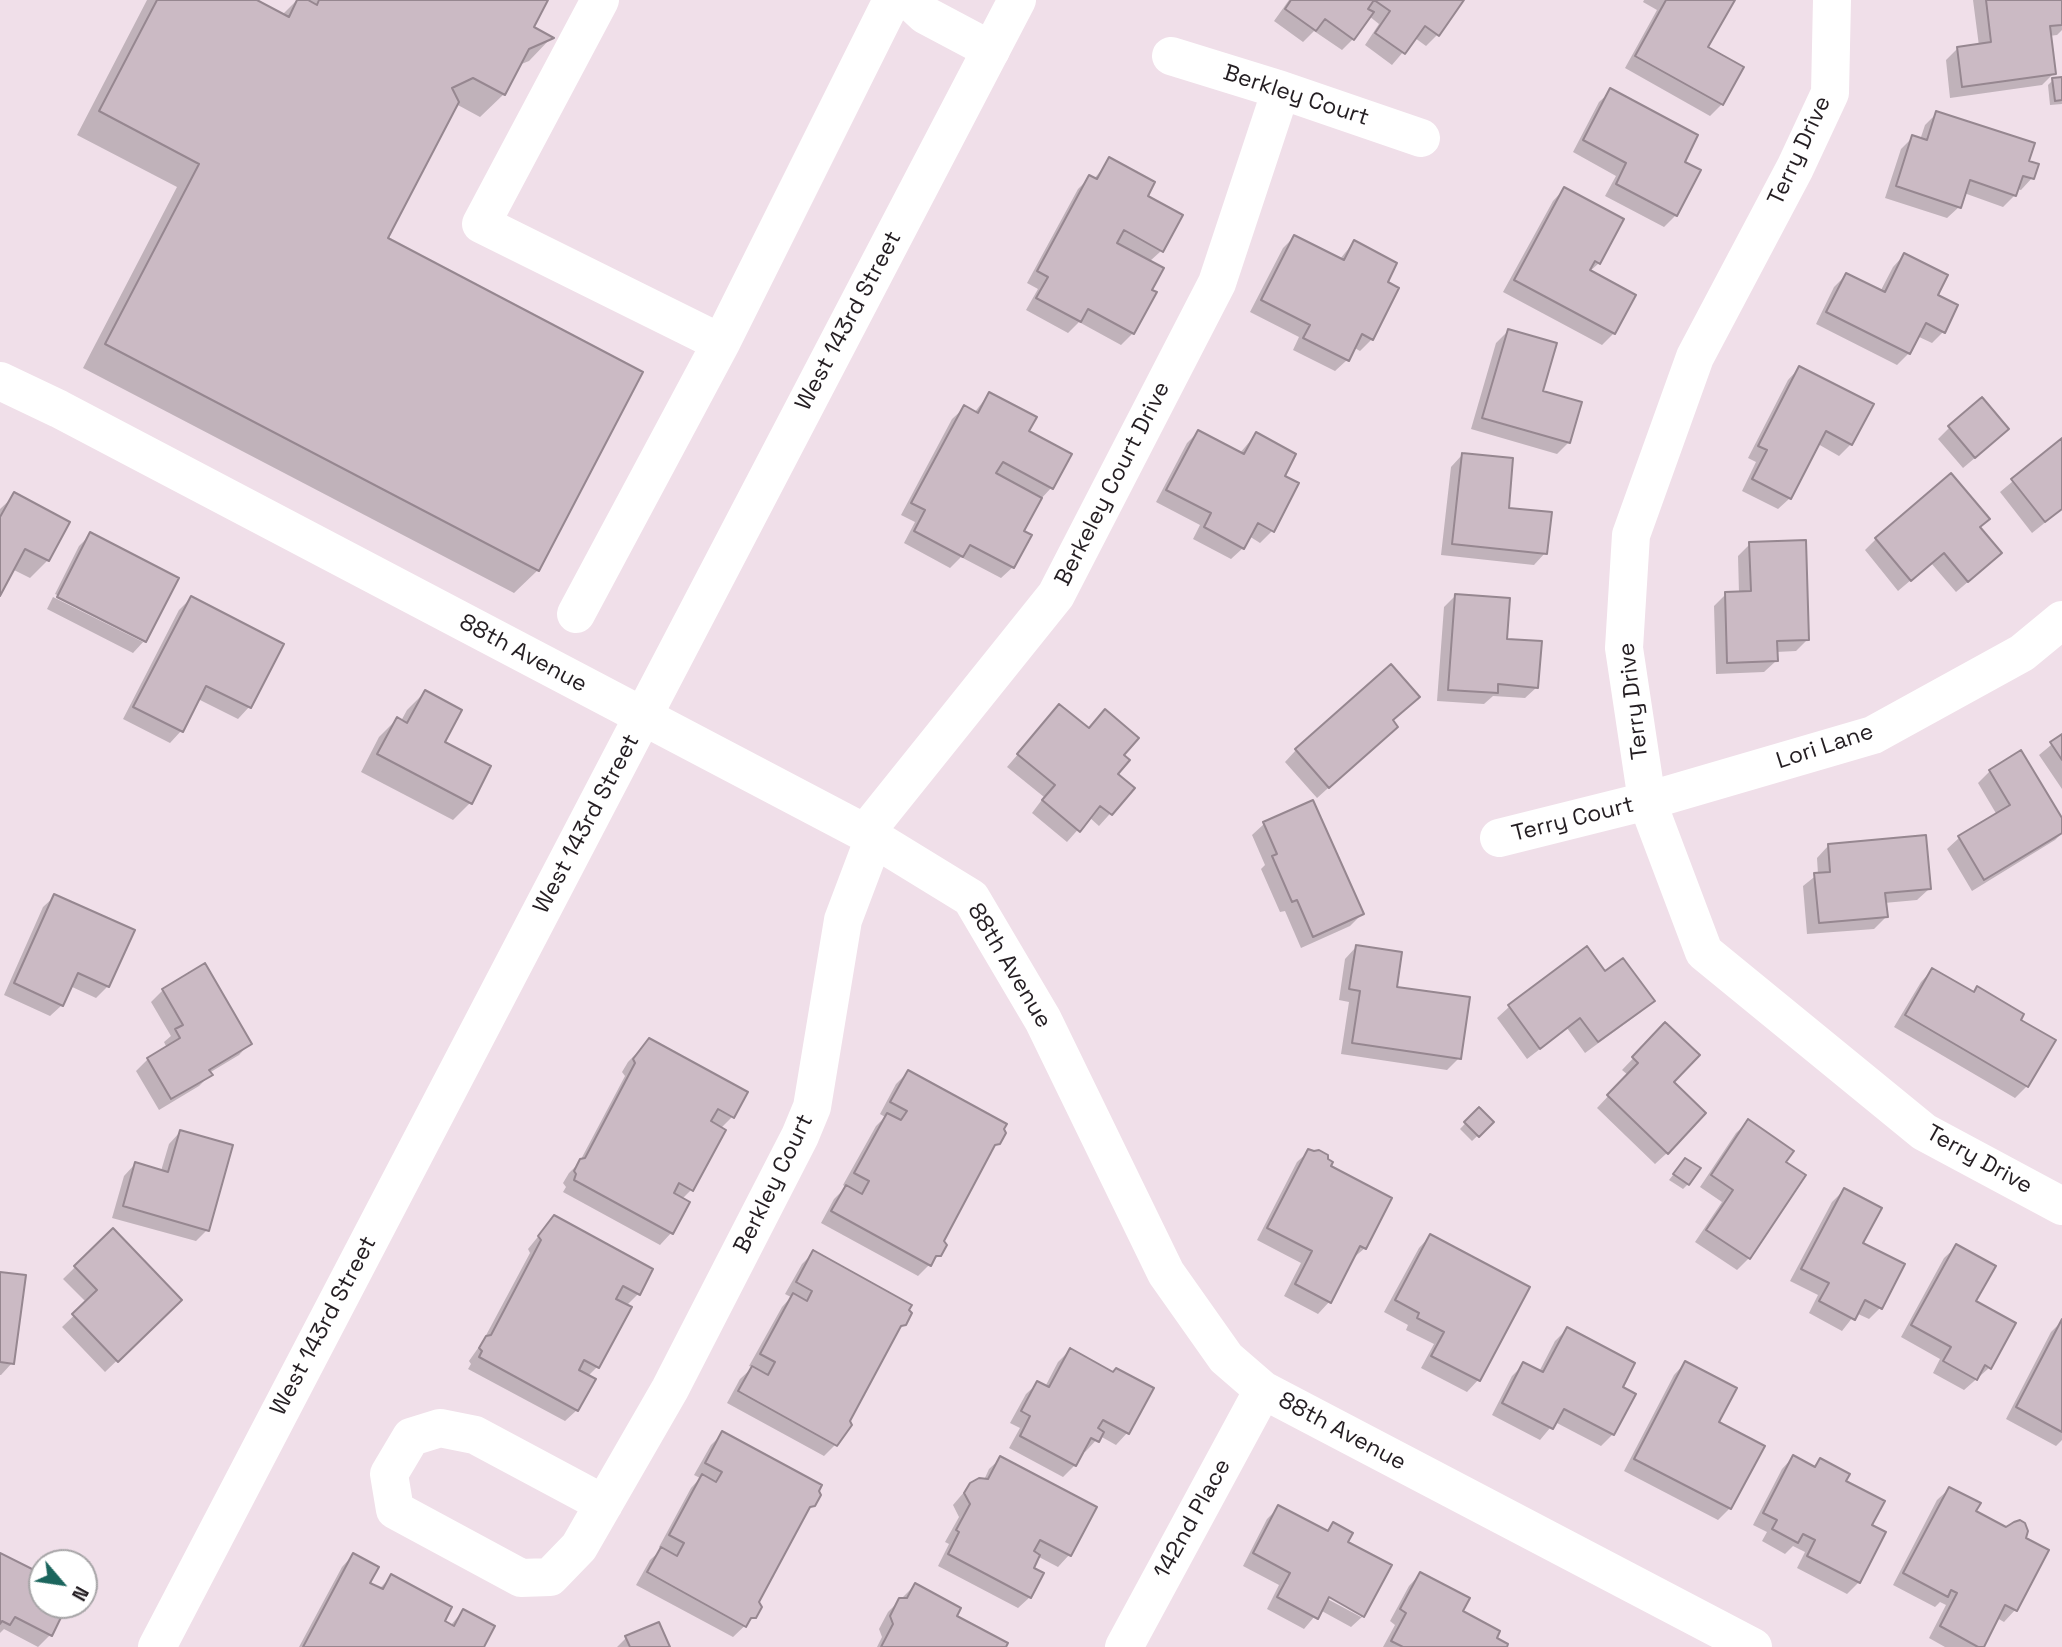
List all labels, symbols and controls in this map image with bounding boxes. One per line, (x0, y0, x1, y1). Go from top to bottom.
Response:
street label: Berkley Court (1220, 59, 1372, 133)
street label: Terry Drive (1763, 92, 1837, 210)
street label: West 143rd Street (790, 227, 908, 415)
street label: Berkeley Court Drive (1050, 377, 1176, 591)
street label: 88th Avenue (455, 609, 591, 699)
street label: Terry Drive (1613, 641, 1655, 761)
street label: Lori Lane (1773, 718, 1877, 776)
street label: West 143rd Street (528, 730, 646, 918)
street label: Terry Court (1509, 792, 1637, 848)
street label: 88th Avenue (961, 899, 1057, 1033)
street label: Berkley Court (728, 1110, 820, 1258)
street label: Terry Drive (1921, 1120, 2037, 1200)
street label: West 143rd Street (265, 1232, 383, 1420)
street label: 88th Avenue (1274, 1387, 1410, 1477)
street label: 142nd Place (1149, 1454, 1237, 1584)
north arrow (28, 1549, 98, 1619)
text: N (66, 1582, 94, 1605)

